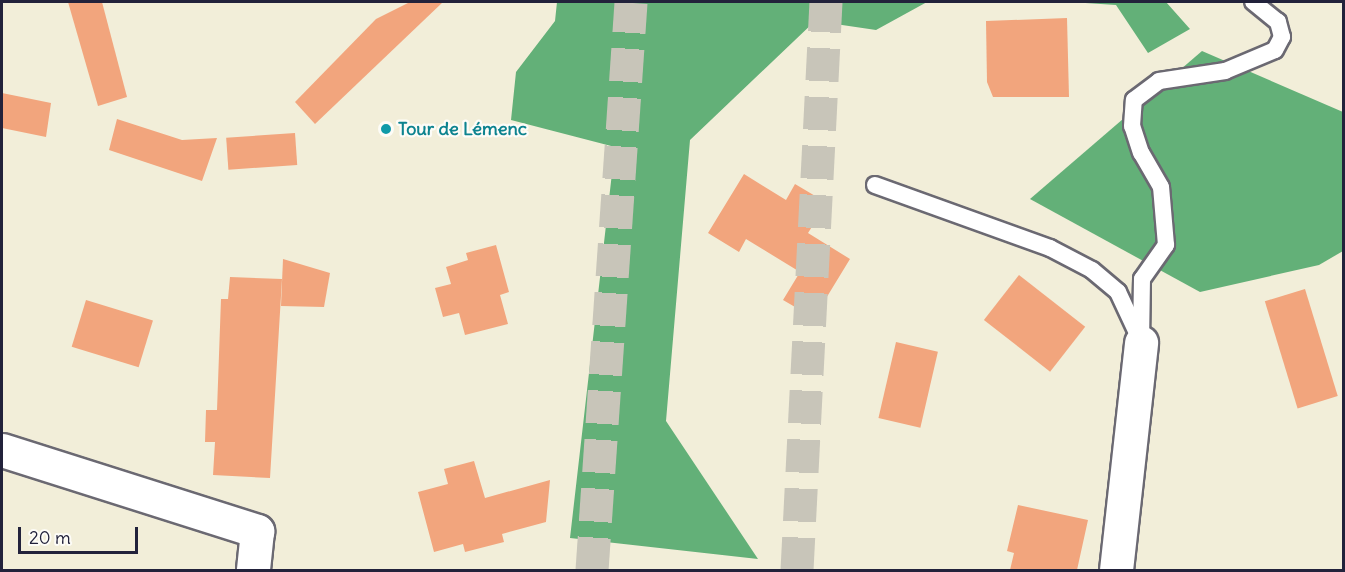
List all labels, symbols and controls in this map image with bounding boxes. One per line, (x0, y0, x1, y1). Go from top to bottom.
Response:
place label: Tour de Lémenc (398, 118, 527, 140)
marker: Tour de Lémenc (379, 122, 393, 136)
scale bar (21, 515, 141, 553)
text: 20 m (29, 526, 71, 549)

